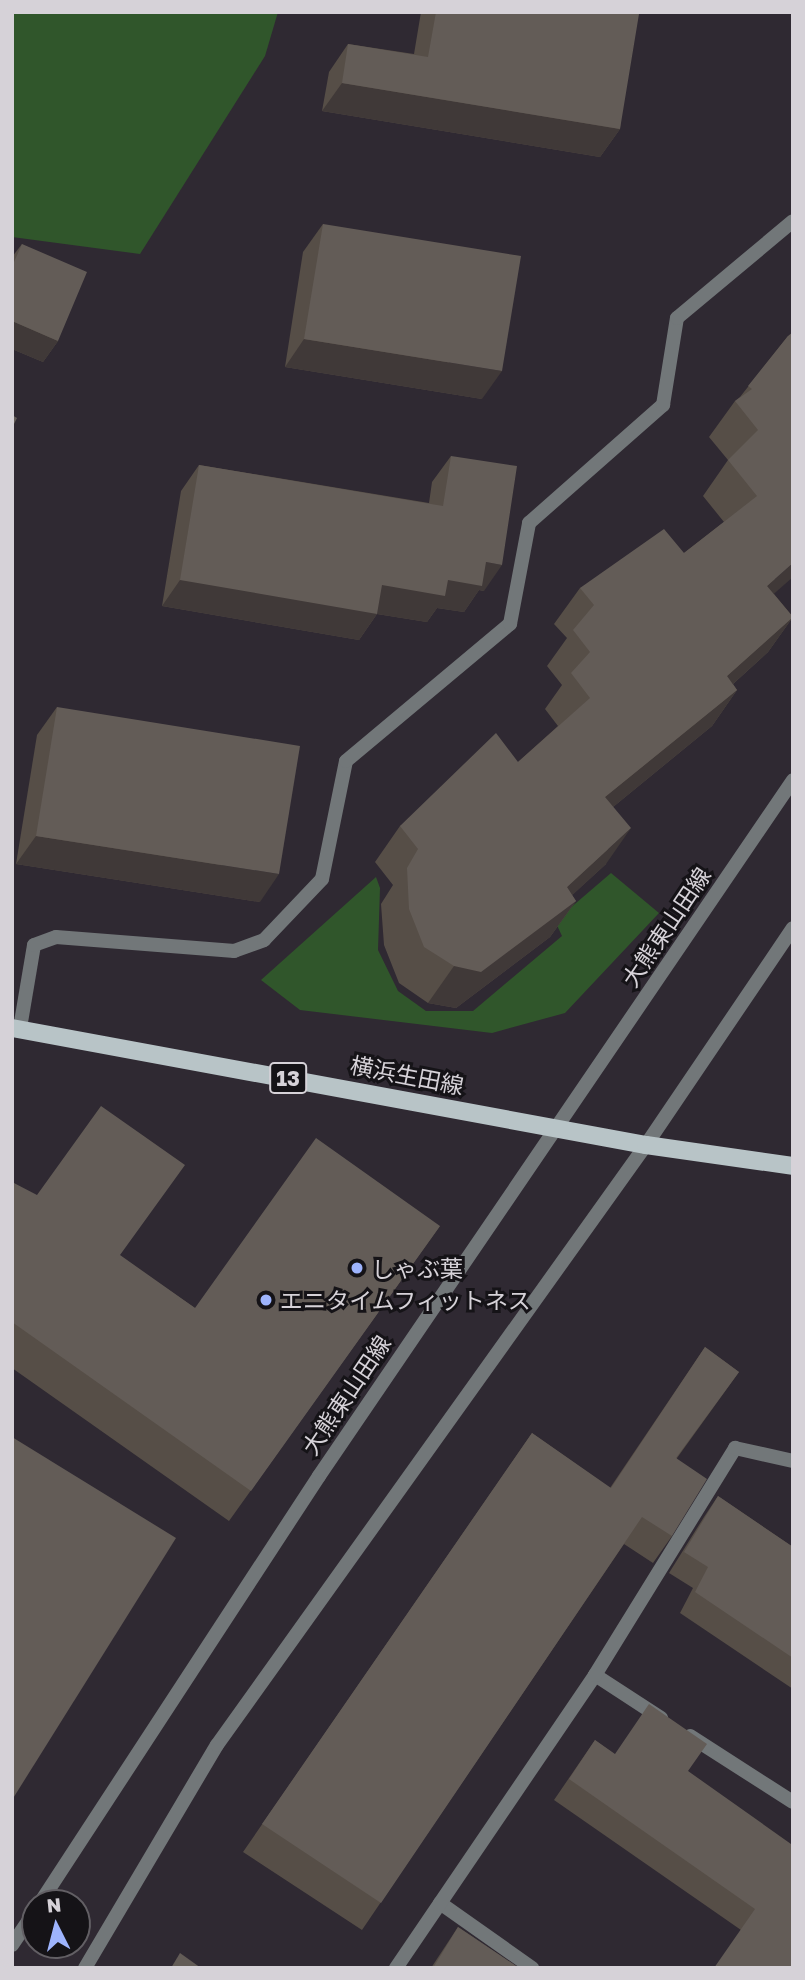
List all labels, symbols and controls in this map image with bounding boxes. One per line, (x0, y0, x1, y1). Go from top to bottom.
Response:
street label: 大熊東山田線 (616, 862, 716, 992)
street label: 横浜生田線 (348, 1050, 466, 1100)
road number: 13 (269, 1060, 307, 1096)
place label: しゃぶ葉 (371, 1254, 463, 1282)
marker: しゃぶ葉 (349, 1260, 365, 1276)
place label: エニタイムフィットネス (280, 1286, 533, 1314)
marker: エニタイムフィットネス (258, 1292, 274, 1308)
street label: 大熊東山田線 (296, 1330, 396, 1460)
north arrow (21, 1889, 91, 1959)
text: N (46, 1892, 62, 1917)

